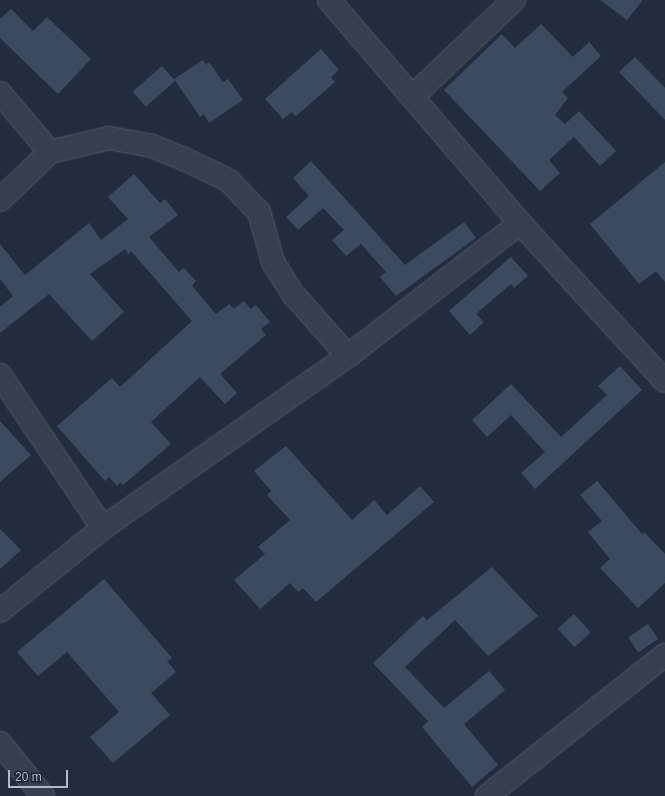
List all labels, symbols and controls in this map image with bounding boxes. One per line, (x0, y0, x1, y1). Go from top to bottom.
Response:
scale bar (10, 762, 70, 788)
text: 20 m (15, 770, 42, 784)

